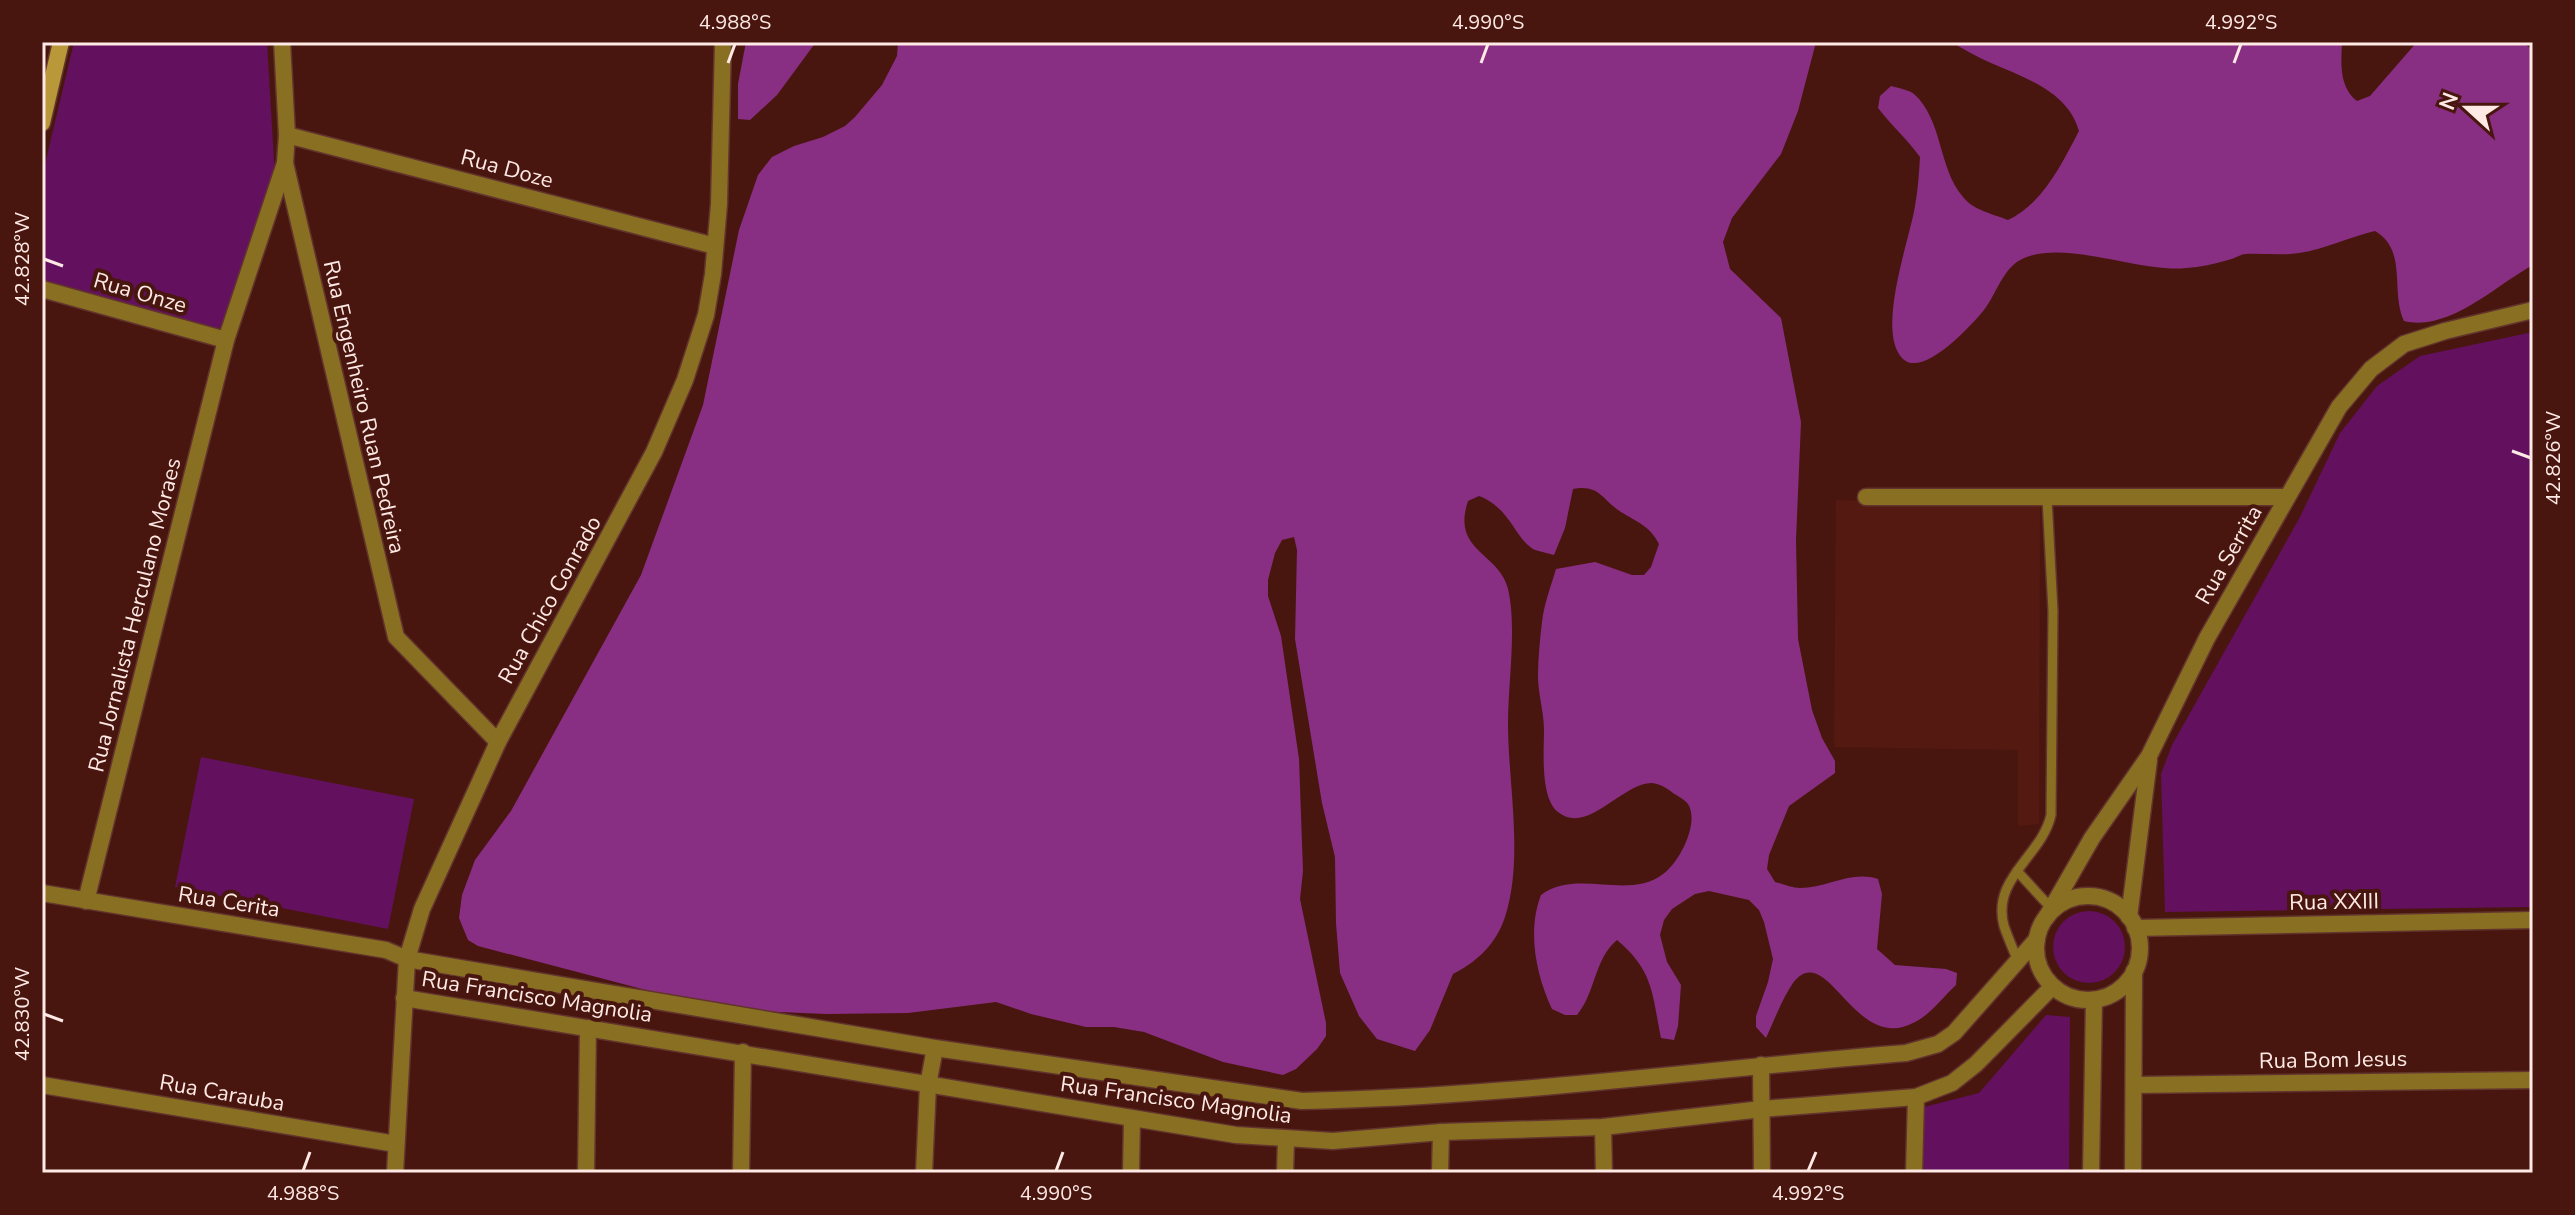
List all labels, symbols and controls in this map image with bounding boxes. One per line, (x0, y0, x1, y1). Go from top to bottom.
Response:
text: 4.988°S (699, 9, 771, 36)
text: 4.990°S (1452, 9, 1524, 36)
text: 4.992°S (2205, 9, 2277, 36)
north arrow (2427, 68, 2507, 148)
text: N (2432, 88, 2466, 114)
street label: Rua Doze (457, 142, 557, 196)
text: 42.828°W (9, 212, 36, 306)
street label: Rua Engenheiro Ruan Pedreira (316, 257, 412, 557)
street label: Rua Onze (90, 265, 190, 321)
text: 42.826°W (2540, 411, 2567, 505)
street label: Rua Jornalista Herculano Moraes (81, 455, 189, 775)
street label: Rua Serrita (2189, 500, 2269, 610)
street label: Rua Chico Conrado (491, 511, 609, 689)
street label: Rua Cerita (176, 879, 282, 925)
street label: Rua XXIII (2289, 886, 2379, 918)
street label: Rua Francisco Magnolia (419, 964, 655, 1030)
text: 42.830°W (9, 967, 36, 1061)
street label: Rua Bom Jesus (2259, 1044, 2407, 1076)
street label: Rua Carauba (157, 1067, 287, 1119)
street label: Rua Francisco Magnolia (1058, 1069, 1294, 1131)
text: 4.988°S (267, 1180, 339, 1207)
text: 4.990°S (1020, 1180, 1092, 1207)
text: 4.992°S (1772, 1180, 1844, 1207)

